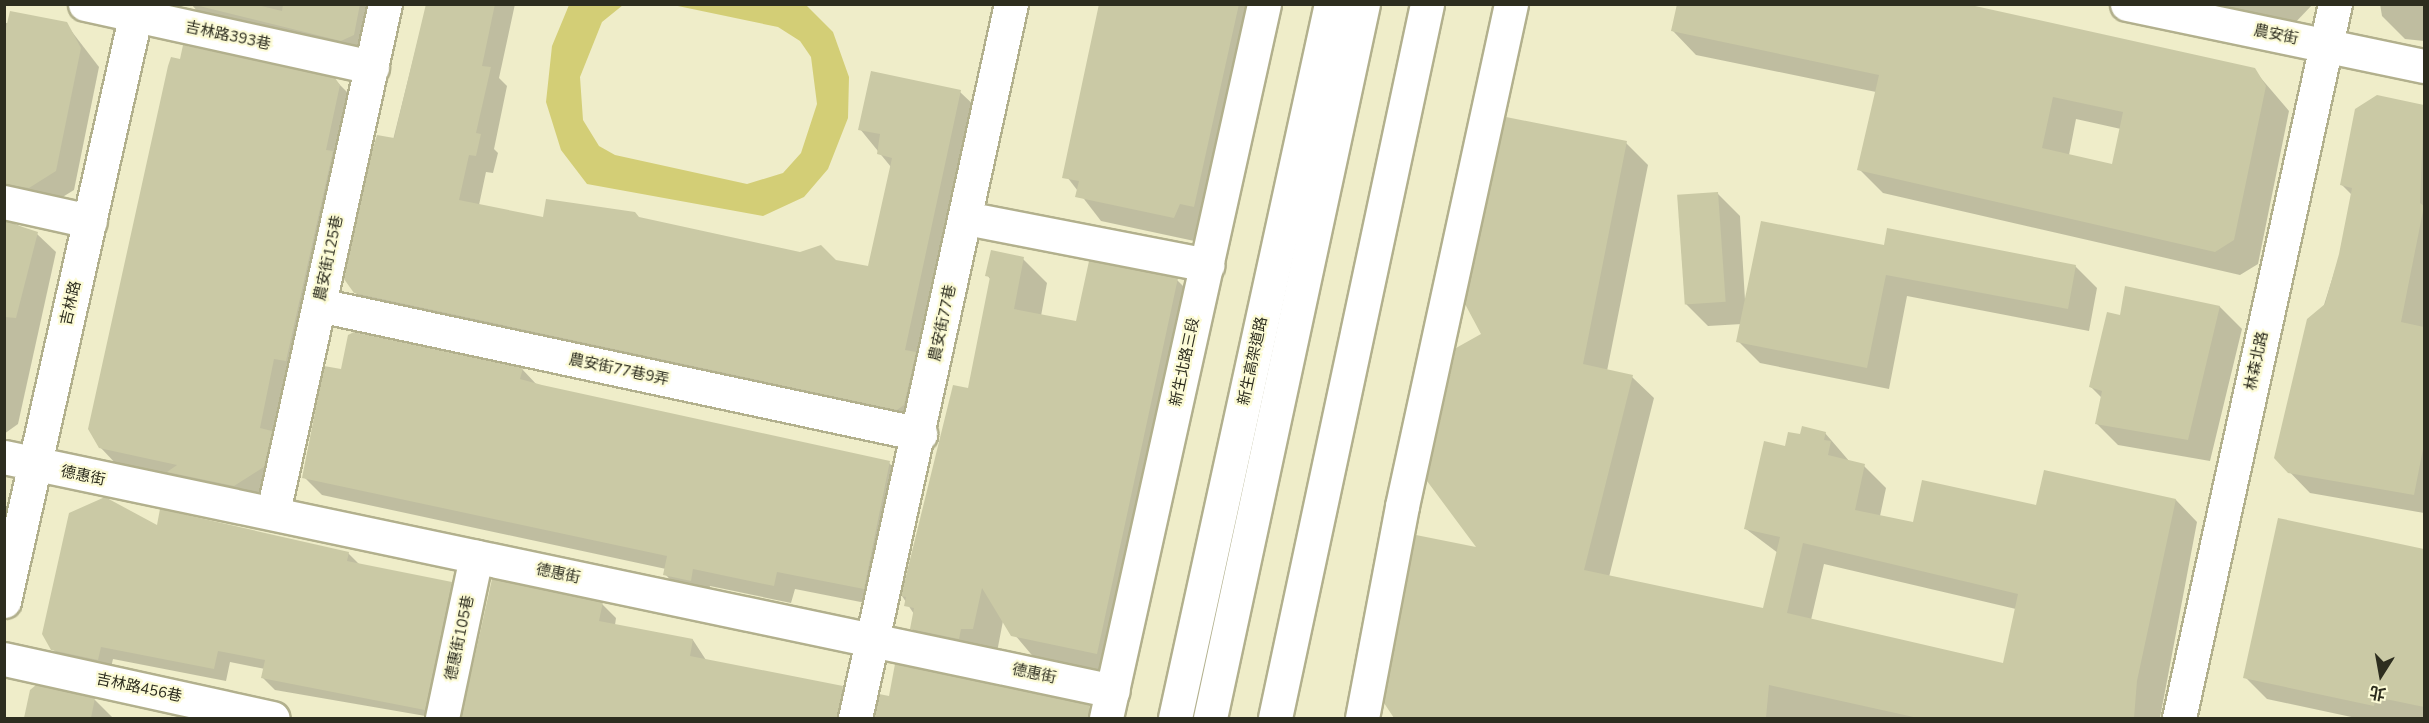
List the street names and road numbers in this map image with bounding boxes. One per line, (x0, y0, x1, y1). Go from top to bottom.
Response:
street label: 吉林路393巷 (184, 18, 272, 54)
street label: 農安街 (2252, 22, 2300, 48)
street label: 農安街125巷 (311, 214, 347, 302)
street label: 吉林路 (57, 279, 85, 327)
street label: 農安街77巷 (926, 283, 960, 363)
street label: 新生高架道路 (1235, 315, 1271, 407)
street label: 新生北路三段 (1167, 316, 1203, 408)
street label: 林森北路 (2242, 330, 2272, 392)
street label: 農安街77巷9弄 (567, 351, 671, 389)
street label: 德惠街 (59, 463, 107, 489)
street label: 德惠街 (534, 561, 582, 587)
street label: 德惠街105巷 (442, 594, 478, 682)
street label: 德惠街 (1010, 661, 1058, 687)
street label: 吉林路456巷 (95, 670, 183, 706)

